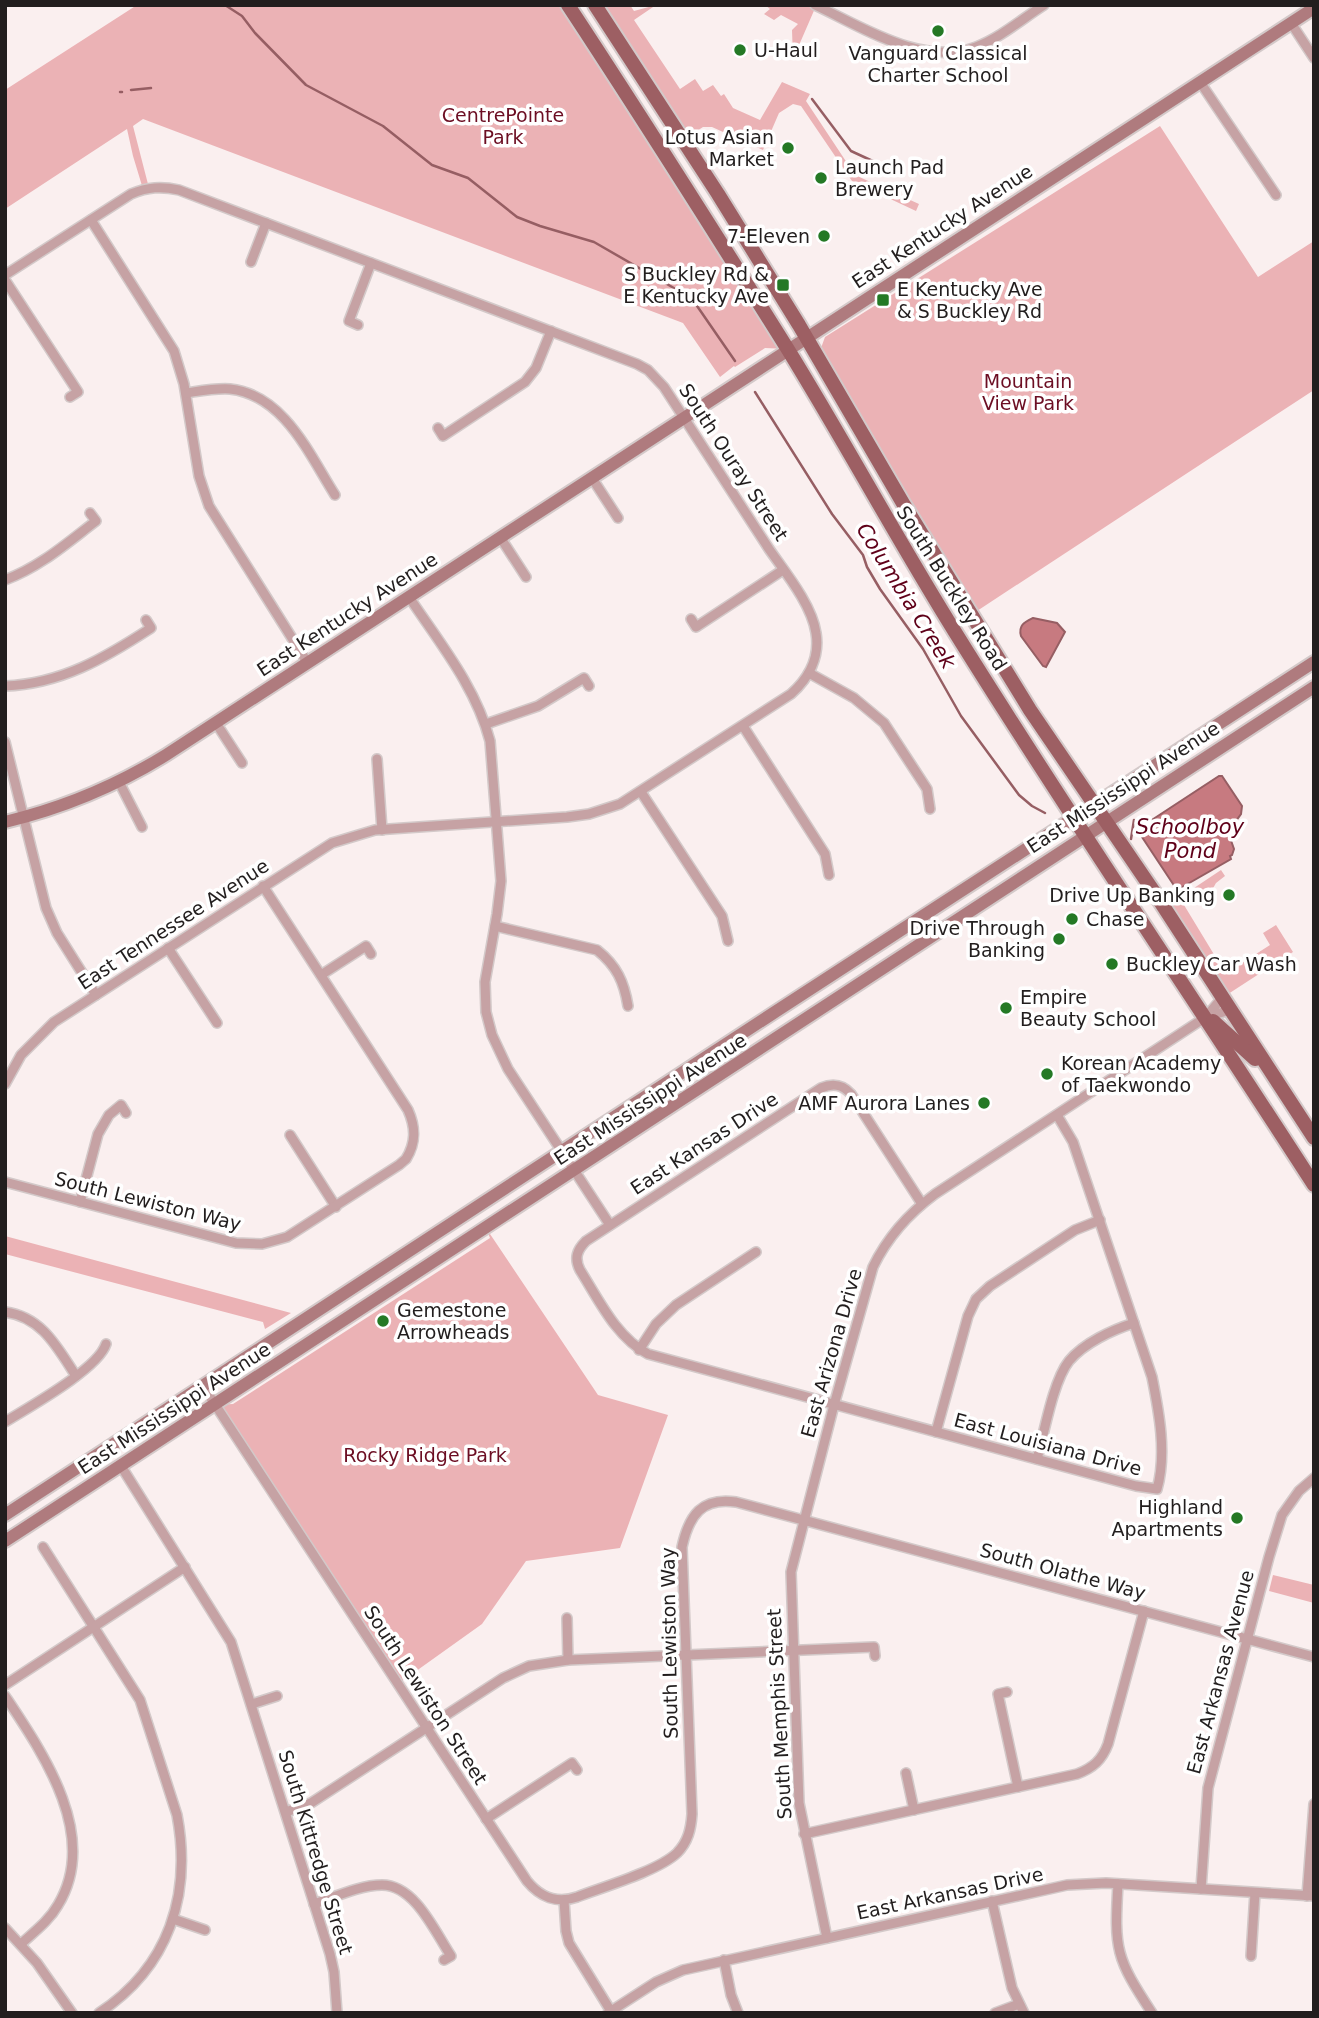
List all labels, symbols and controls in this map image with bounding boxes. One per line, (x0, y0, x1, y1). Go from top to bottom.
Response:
marker: Vanguard Classical Charter School (930, 23, 946, 39)
place label: U-Haul (754, 39, 818, 61)
marker: U-Haul (732, 42, 748, 58)
place label: Vanguard Classical Charter School (848, 42, 1028, 86)
park label: CentrePointe Park (442, 104, 564, 148)
place label: Lotus Asian Market (665, 126, 774, 170)
marker: Lotus Asian Market (780, 140, 796, 156)
place label: Launch Pad Brewery (835, 156, 944, 200)
street label: East Kentucky Avenue (848, 159, 1036, 293)
marker: Launch Pad Brewery (813, 170, 829, 186)
place label: 7-Eleven (727, 225, 810, 247)
marker: 7-Eleven (816, 228, 832, 244)
place label: S Buckley Rd & E Kentucky Ave (623, 263, 769, 307)
marker: S Buckley Rd & E Kentucky Ave (775, 277, 791, 293)
place label: E Kentucky Ave & S Buckley Rd (897, 278, 1043, 322)
marker: E Kentucky Ave & S Buckley Rd (875, 292, 891, 308)
park label: Mountain View Park (982, 370, 1074, 414)
street label: South Ouray Street (675, 379, 793, 545)
street label: South Buckley Road (892, 502, 1012, 674)
water label: Columbia Creek (852, 519, 961, 674)
street label: East Kentucky Avenue (253, 547, 441, 681)
street label: East Mississippi Avenue (1023, 717, 1223, 857)
water label: Schoolboy Pond (1136, 815, 1245, 863)
street label: East Tennessee Avenue (74, 854, 272, 994)
place label: Drive Up Banking (1049, 884, 1215, 906)
marker: Drive Up Banking (1221, 887, 1237, 903)
place label: Chase (1086, 908, 1145, 930)
marker: Chase (1064, 911, 1080, 927)
place label: Drive Through Banking (909, 917, 1045, 961)
marker: Drive Through Banking (1051, 931, 1067, 947)
place label: Buckley Car Wash (1126, 953, 1297, 975)
marker: Buckley Car Wash (1104, 956, 1120, 972)
place label: Empire Beauty School (1020, 986, 1156, 1030)
marker: Empire Beauty School (998, 1000, 1014, 1016)
street label: East Mississippi Avenue (550, 1029, 750, 1169)
place label: Korean Academy of Taekwondo (1061, 1052, 1221, 1096)
marker: Korean Academy of Taekwondo (1039, 1066, 1055, 1082)
street label: East Kansas Drive (626, 1087, 782, 1199)
place label: AMF Aurora Lanes (798, 1092, 970, 1114)
marker: AMF Aurora Lanes (976, 1095, 992, 1111)
street label: South Lewiston Way (52, 1167, 244, 1235)
street label: East Arizona Drive (796, 1266, 866, 1440)
place label: Gemestone Arrowheads (397, 1299, 509, 1343)
marker: Gemestone Arrowheads (375, 1313, 391, 1329)
street label: East Mississippi Avenue (74, 1338, 274, 1478)
street label: East Louisiana Drive (952, 1408, 1144, 1480)
park label: Rocky Ridge Park (343, 1444, 507, 1466)
place label: Highland Apartments (1111, 1496, 1223, 1540)
marker: Highland Apartments (1229, 1510, 1245, 1526)
street label: South Olathe Way (978, 1538, 1148, 1604)
street label: South Lewiston Way (656, 1547, 682, 1739)
street label: East Arkansas Avenue (1182, 1568, 1258, 1776)
street label: South Lewiston Street (360, 1601, 492, 1789)
street label: South Memphis Street (762, 1608, 796, 1820)
street label: South Kittredge Street (274, 1747, 358, 1957)
street label: East Arkansas Drive (855, 1862, 1045, 1924)

